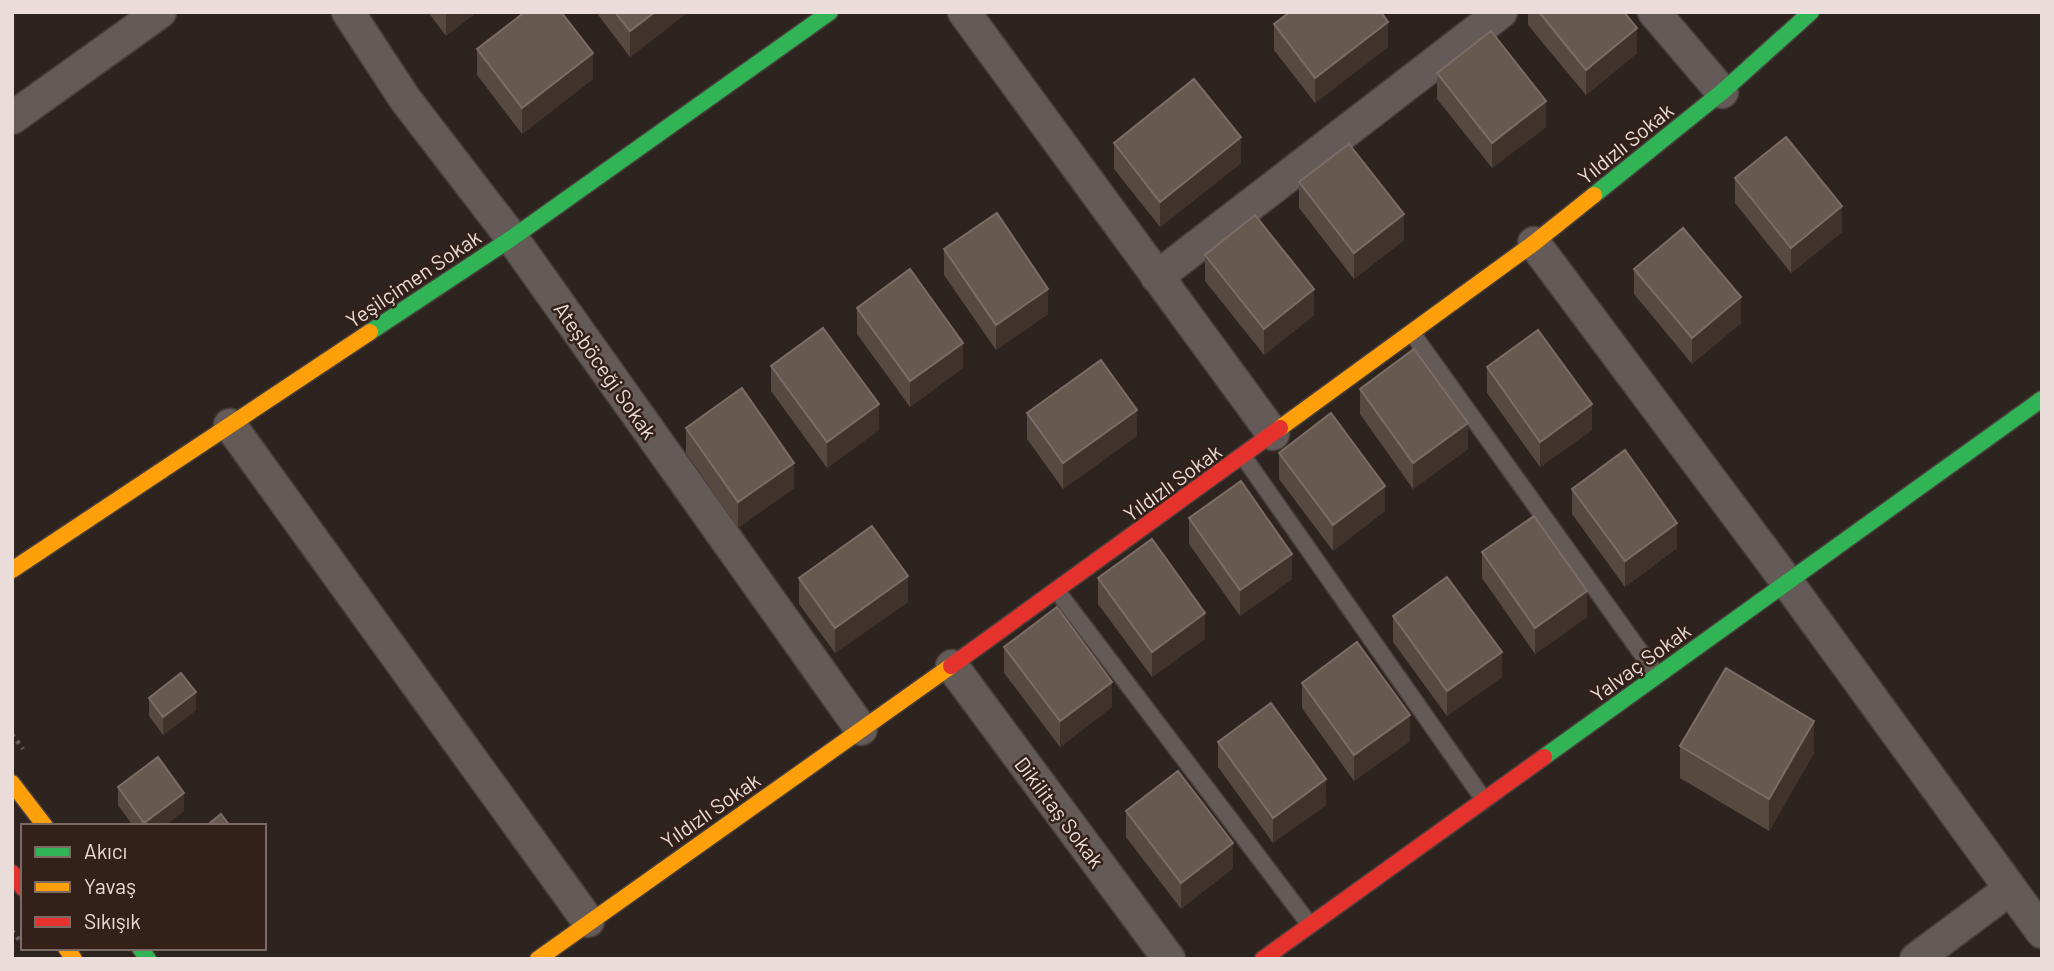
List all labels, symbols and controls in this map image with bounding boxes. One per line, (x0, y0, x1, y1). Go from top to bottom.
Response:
street label: Yıldızlı Sokak (1572, 97, 1678, 189)
street label: Yeşilçimen Sokak (341, 224, 485, 332)
street label: Ateşböceği Sokak (549, 297, 663, 443)
street label: Yıldızlı Sokak (1118, 438, 1226, 526)
street label: Yalvaç Sokak (1585, 617, 1695, 707)
street label: Dikilitaş Sokak (1010, 752, 1110, 872)
street label: Yıldızlı Sokak (656, 767, 764, 853)
legend (21, 824, 266, 950)
text: Akıcı (84, 838, 127, 863)
text: Yavaş (84, 873, 136, 898)
text: Sıkışık (84, 908, 141, 933)

